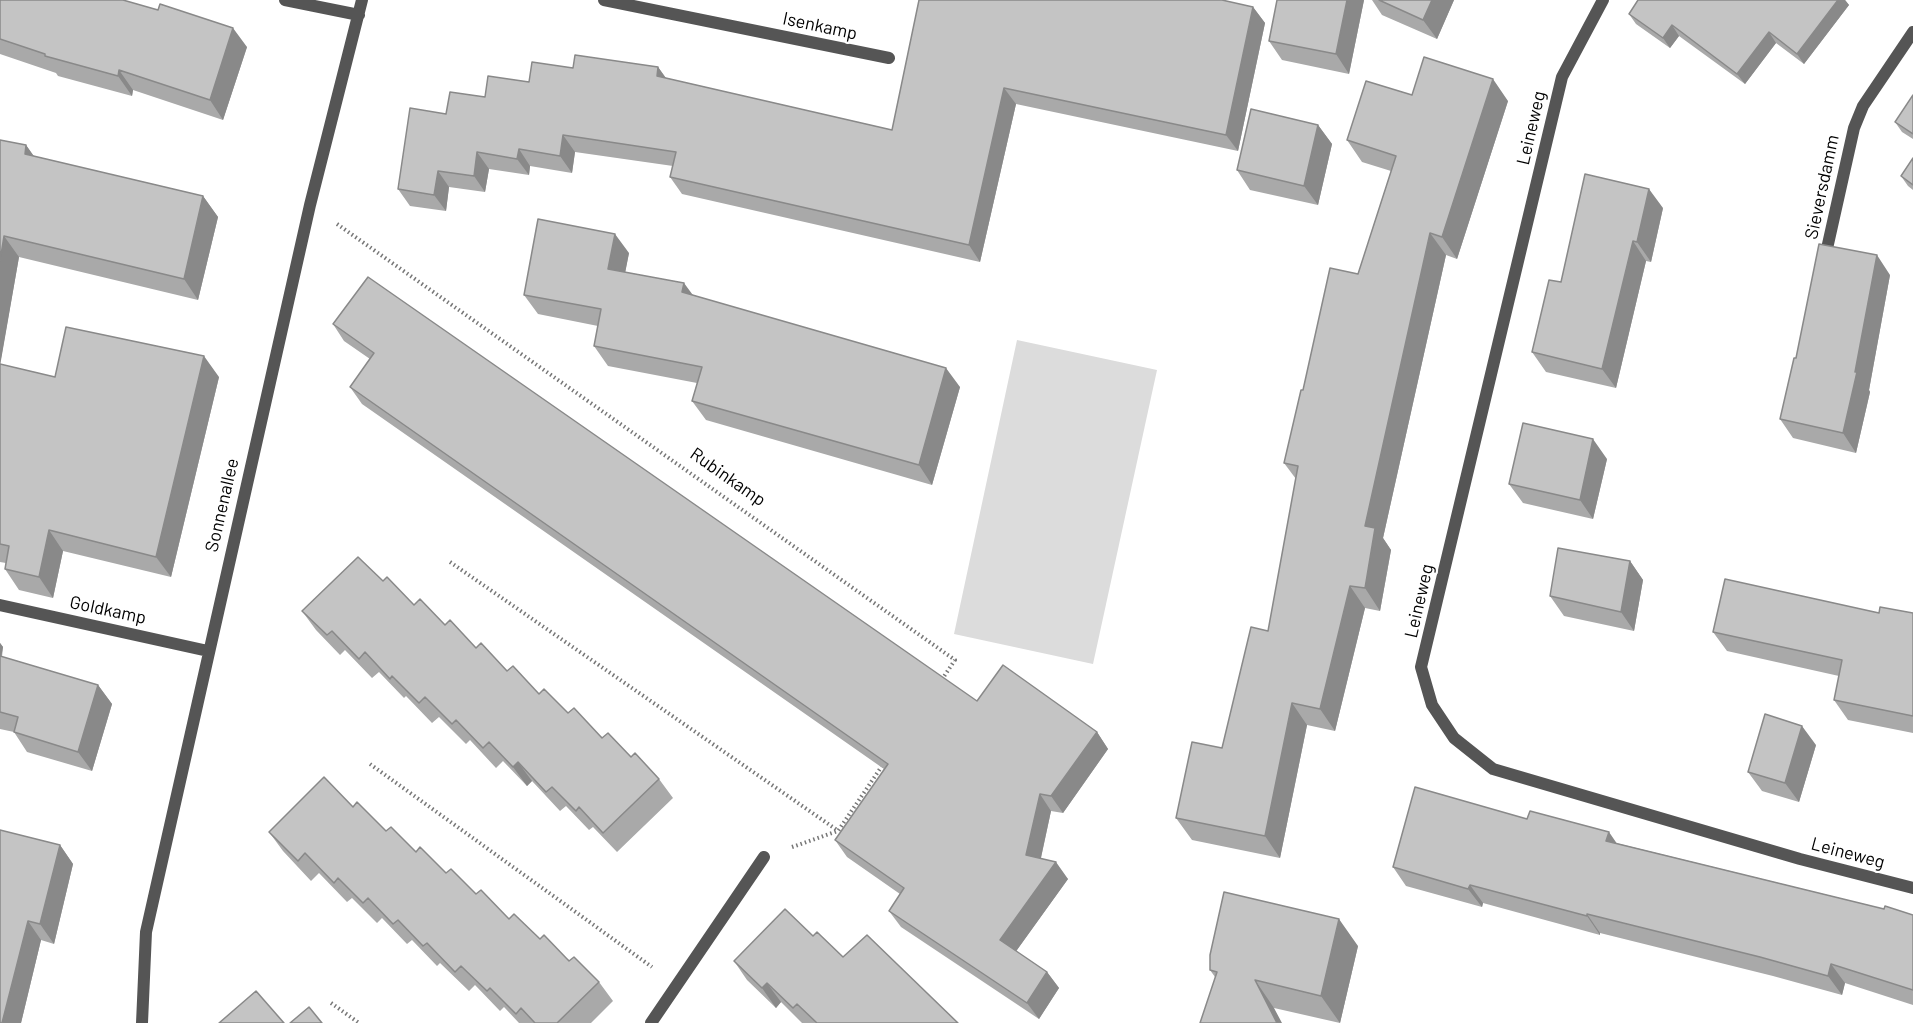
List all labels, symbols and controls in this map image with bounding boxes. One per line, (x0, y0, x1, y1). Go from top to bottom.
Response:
street label: Isenkamp (781, 8, 859, 44)
street label: Leineweg (1512, 89, 1550, 167)
street label: Sieversdamm (1800, 133, 1844, 241)
street label: Rubinkamp (686, 443, 770, 511)
street label: Sonnenallee (201, 456, 243, 554)
street label: Leineweg (1400, 562, 1438, 640)
street label: Goldkamp (68, 591, 148, 629)
street label: Leineweg (1809, 833, 1887, 873)

